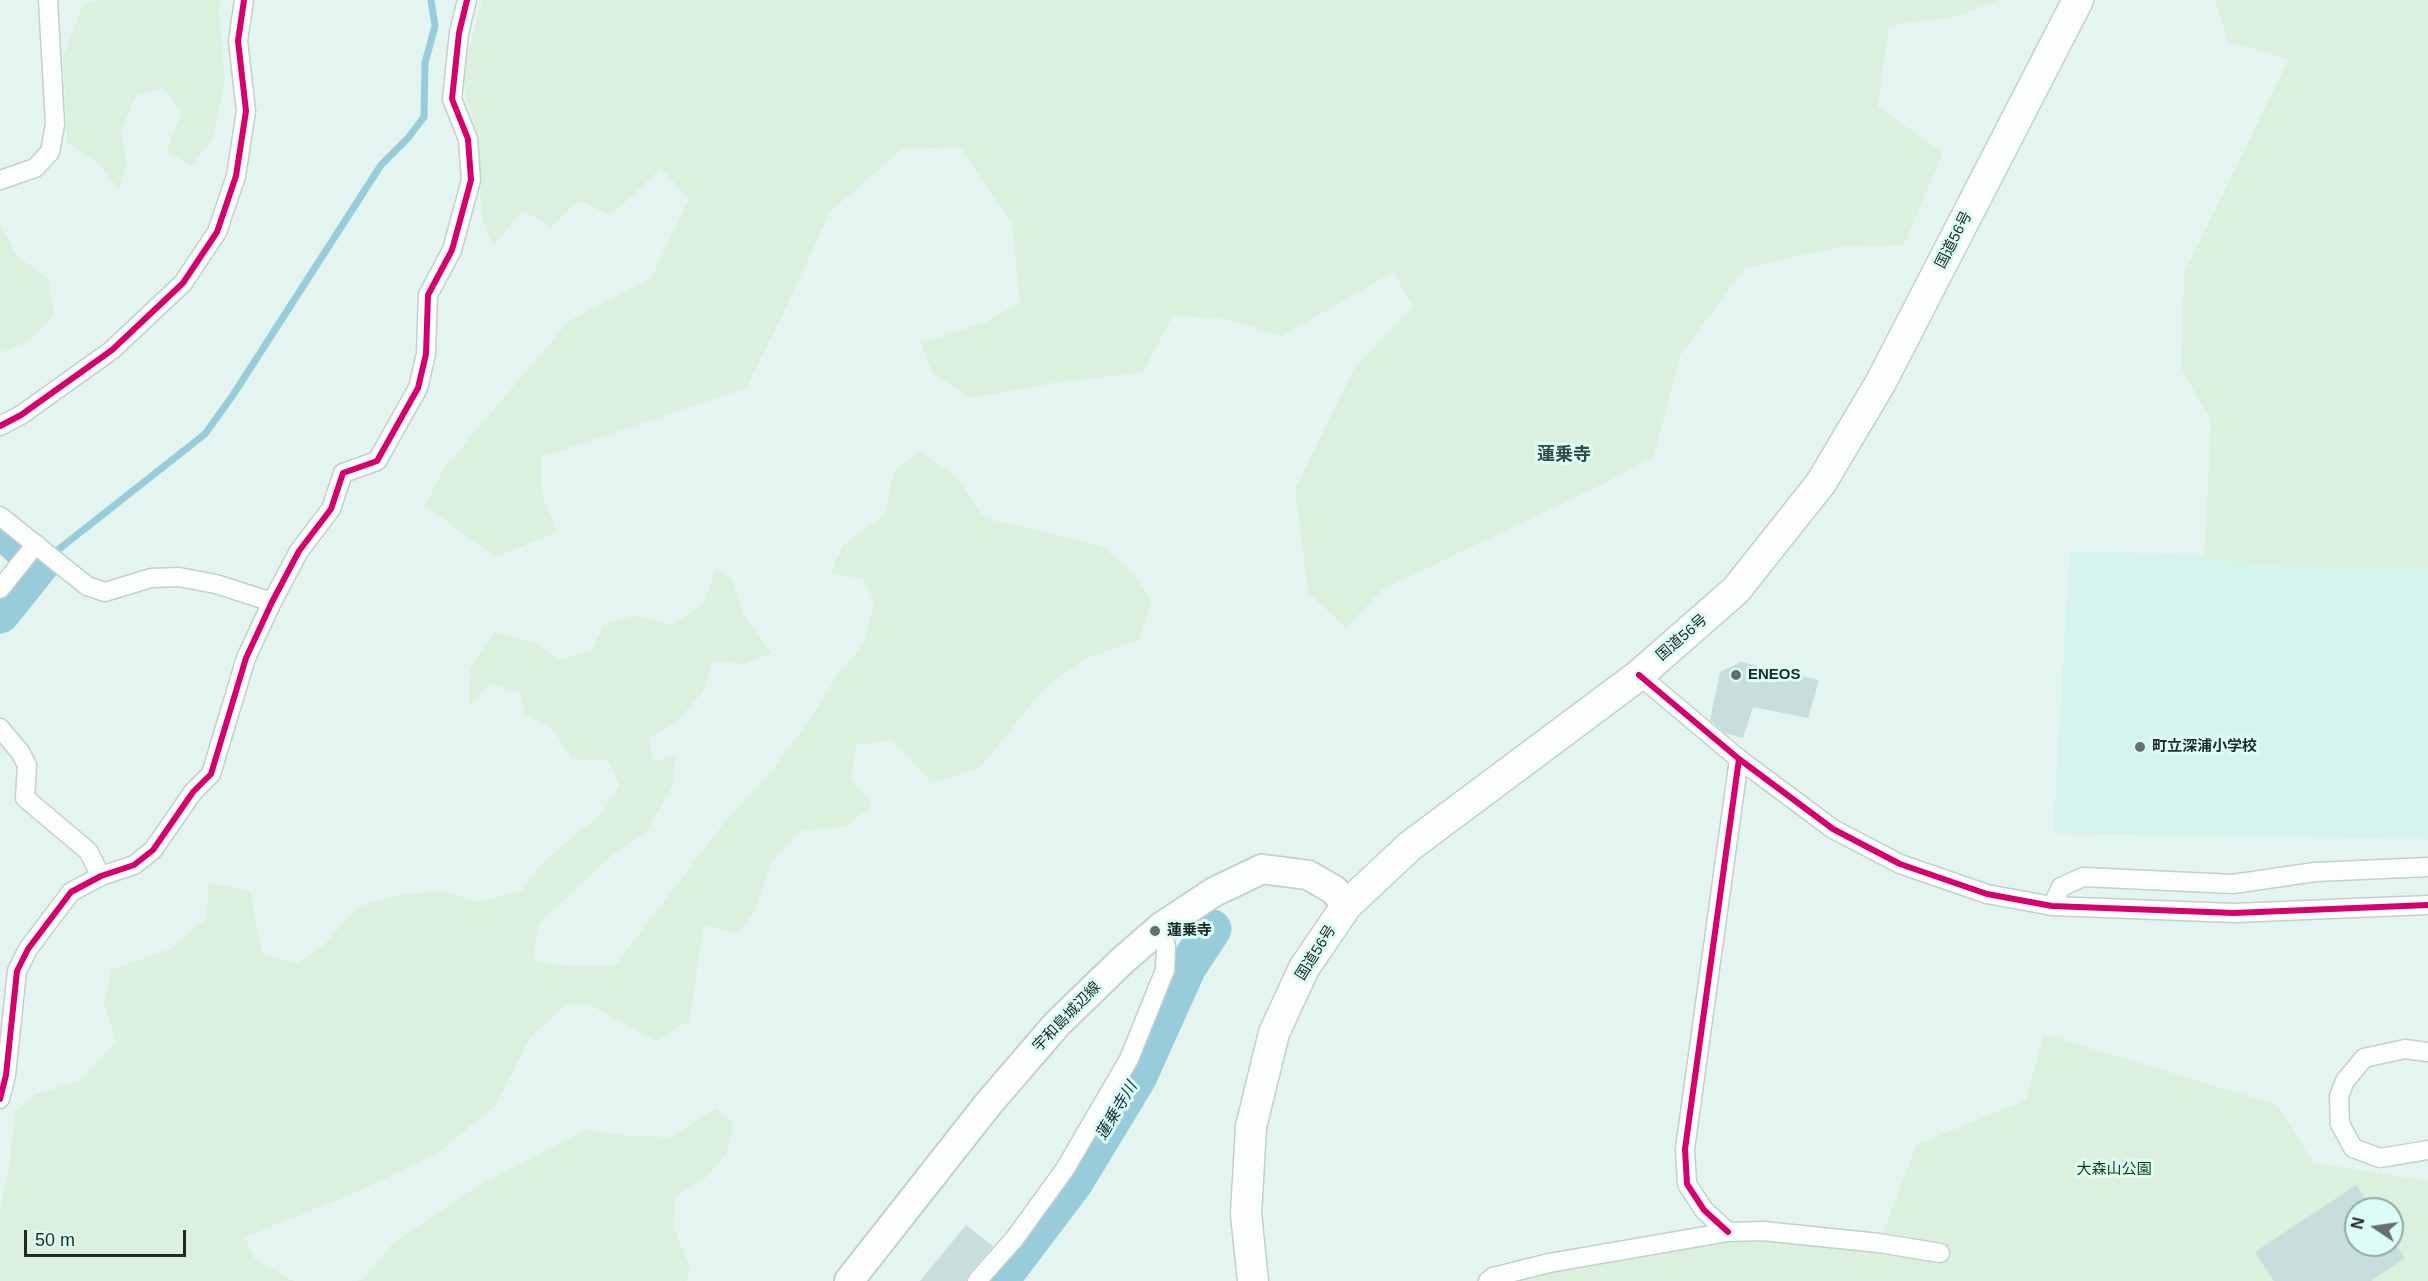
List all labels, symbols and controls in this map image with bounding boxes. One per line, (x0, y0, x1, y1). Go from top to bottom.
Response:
street label: 国道56号 (1932, 208, 1976, 272)
district label: 蓮乗寺 (1537, 444, 1591, 466)
street label: 国道56号 (1653, 611, 1711, 665)
place label: ENEOS (1748, 666, 1801, 684)
marker: ENEOS (1729, 668, 1743, 682)
place label: 町立深浦小学校 (2152, 738, 2257, 756)
marker: 町立深浦小学校 (2133, 740, 2147, 754)
place label: 蓮乗寺 (1167, 922, 1212, 940)
street label: 国道56号 (1292, 922, 1340, 984)
marker: 蓮乗寺 (1148, 924, 1162, 938)
street label: 宇和島城辺線 (1029, 978, 1105, 1056)
water label: 蓮乗寺川 (1092, 1079, 1142, 1143)
park label: 大森山公園 (2077, 1161, 2151, 1179)
north arrow (2344, 1197, 2404, 1257)
text: N (2348, 1216, 2368, 1231)
scale bar (27, 1218, 189, 1256)
text: 50 m (35, 1230, 75, 1250)

